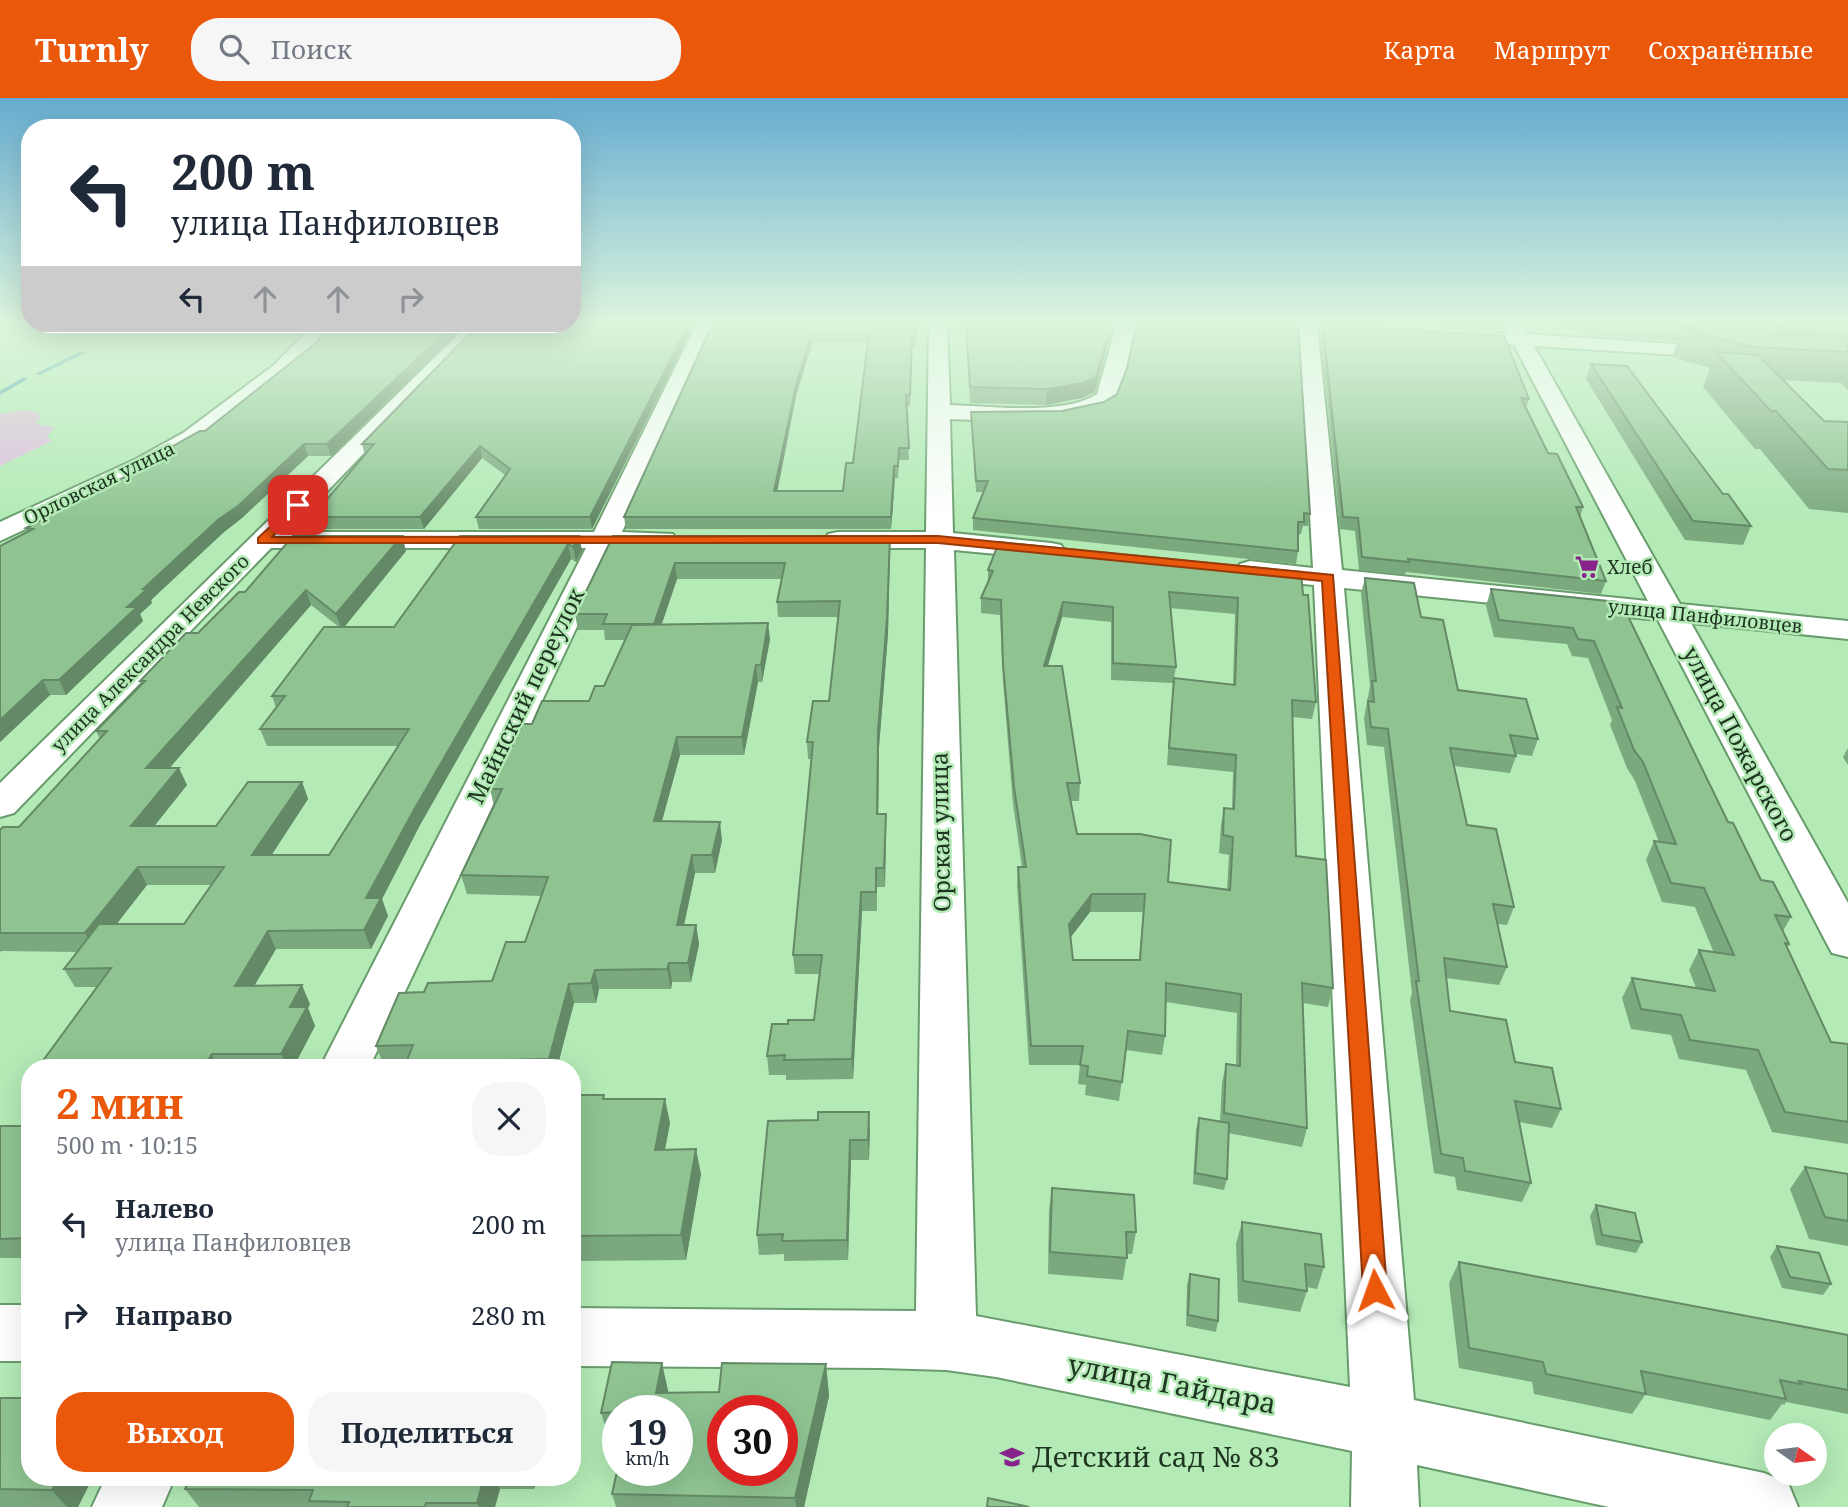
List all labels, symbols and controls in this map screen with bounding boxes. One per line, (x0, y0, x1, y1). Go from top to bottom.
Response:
search box (191, 18, 681, 81)
text: Turnly (35, 27, 149, 72)
icon: search (215, 30, 253, 68)
text: Поиск (271, 31, 352, 67)
text: Карта (1384, 33, 1456, 66)
text: Маршрут (1494, 33, 1610, 66)
text: Сохранённые (1648, 33, 1813, 66)
text: 200 m (171, 138, 315, 204)
icon: left (56, 147, 147, 238)
text: улица Панфиловцев (171, 201, 500, 244)
icon: left (173, 280, 211, 318)
icon: ahead (246, 280, 284, 318)
icon: ahead (319, 280, 357, 318)
icon: right (392, 280, 430, 318)
street label: Орловская улица (19, 435, 179, 531)
pin (268, 475, 328, 535)
icon: arrive (279, 486, 317, 524)
street label: улица Александра Невского (45, 548, 255, 758)
supermarket icon: Хлеб (1573, 553, 1601, 581)
place label: Хлеб (1607, 554, 1653, 580)
street label: Майнский переулок (459, 582, 591, 809)
street label: улица Панфиловцев (1607, 593, 1803, 639)
street label: улица Пожарского (1676, 640, 1806, 847)
street label: Орская улица (923, 752, 957, 912)
text: 2 мин (56, 1074, 183, 1131)
button: close (472, 1082, 546, 1156)
text: 500 m · 10:15 (56, 1129, 198, 1161)
text: Налево (115, 1190, 214, 1226)
icon: left (56, 1205, 94, 1243)
text: 200 m (471, 1206, 546, 1242)
text: улица Панфиловцев (115, 1226, 351, 1258)
position arrow (1338, 1253, 1412, 1327)
icon: right (56, 1296, 94, 1334)
text: Направо (115, 1297, 233, 1333)
text: 280 m (471, 1297, 546, 1333)
street label: улица Гайдара (1065, 1344, 1280, 1422)
button: Выход (56, 1392, 294, 1472)
button: Поделиться (308, 1392, 546, 1472)
speed limit sign: 30 (707, 1395, 798, 1486)
text: 19 (628, 1408, 667, 1455)
north arrow (1764, 1423, 1827, 1486)
map controls (1764, 1423, 1827, 1486)
place label: Детский сад № 83 (1032, 1437, 1280, 1475)
school or university icon: Детский сад № 83 (998, 1443, 1026, 1471)
text: km/h (625, 1446, 670, 1470)

